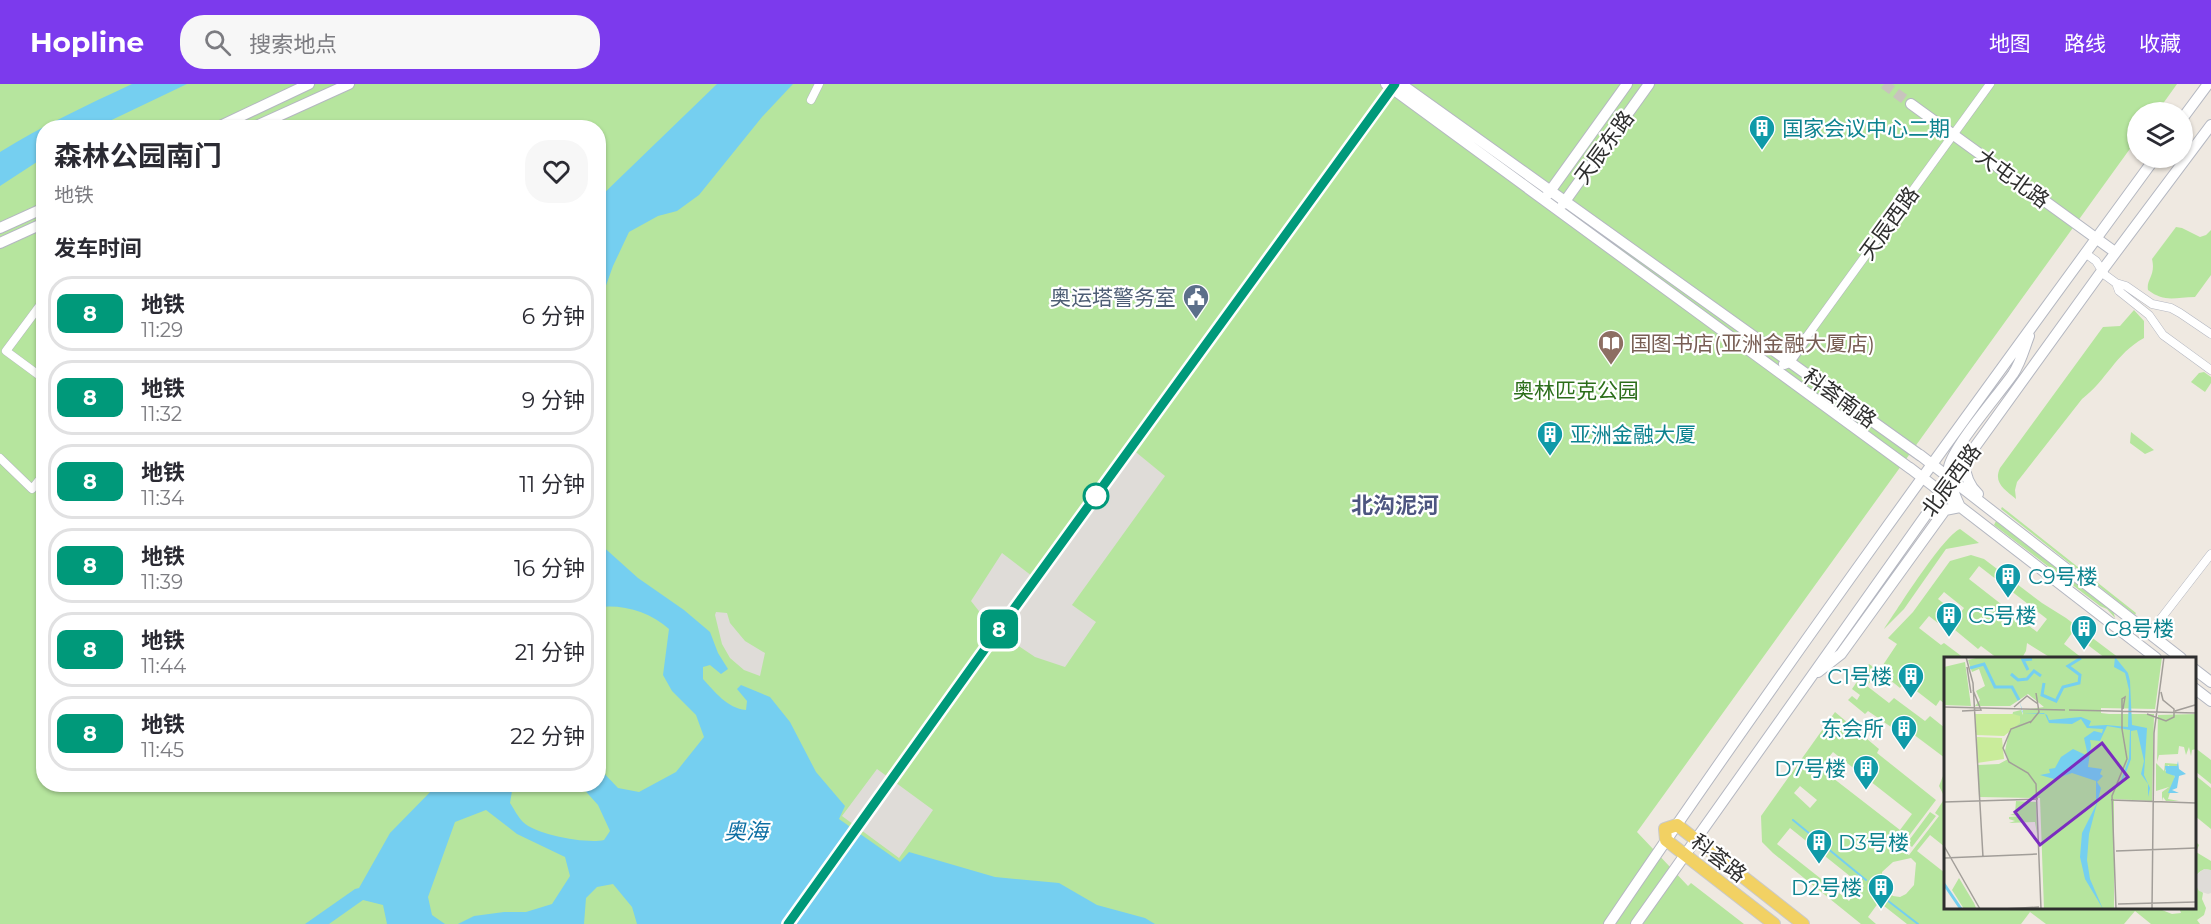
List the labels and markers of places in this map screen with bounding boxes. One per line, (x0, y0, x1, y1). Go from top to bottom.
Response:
building icon: 国家会议中心二期 (1747, 113, 1777, 151)
place label: 国家会议中心二期 (1782, 116, 1950, 141)
public building icon: 奥运塔警务室 (1181, 282, 1211, 320)
place label: 奥运塔警务室 (1050, 285, 1176, 310)
library icon: 国图书店(亚洲金融大厦店) (1596, 328, 1626, 366)
place label: 国图书店(亚洲金融大厦店) (1630, 331, 1875, 356)
building icon: 亚洲金融大厦 (1535, 419, 1565, 457)
place label: 亚洲金融大厦 (1570, 422, 1696, 447)
unlabelled marker (1083, 483, 1109, 509)
building icon: C9号楼 (1993, 561, 2023, 599)
place label: C9号楼 (2028, 564, 2097, 589)
building icon: C5号楼 (1934, 600, 1964, 638)
place label: C5号楼 (1968, 603, 2037, 628)
building icon: C8号楼 (2069, 613, 2099, 651)
place label: C8号楼 (2104, 616, 2174, 641)
building icon: C1号楼 (1896, 661, 1926, 699)
place label: C1号楼 (1827, 664, 1892, 689)
building icon: 东会所 (1889, 713, 1919, 751)
place label: 东会所 (1821, 716, 1884, 741)
building icon: D7号楼 (1851, 753, 1881, 791)
place label: D7号楼 (1774, 756, 1846, 781)
building icon: D3号楼 (1804, 827, 1834, 865)
place label: D3号楼 (1838, 830, 1909, 855)
building icon: D2号楼 (1866, 872, 1896, 910)
place label: D2号楼 (1791, 875, 1862, 900)

